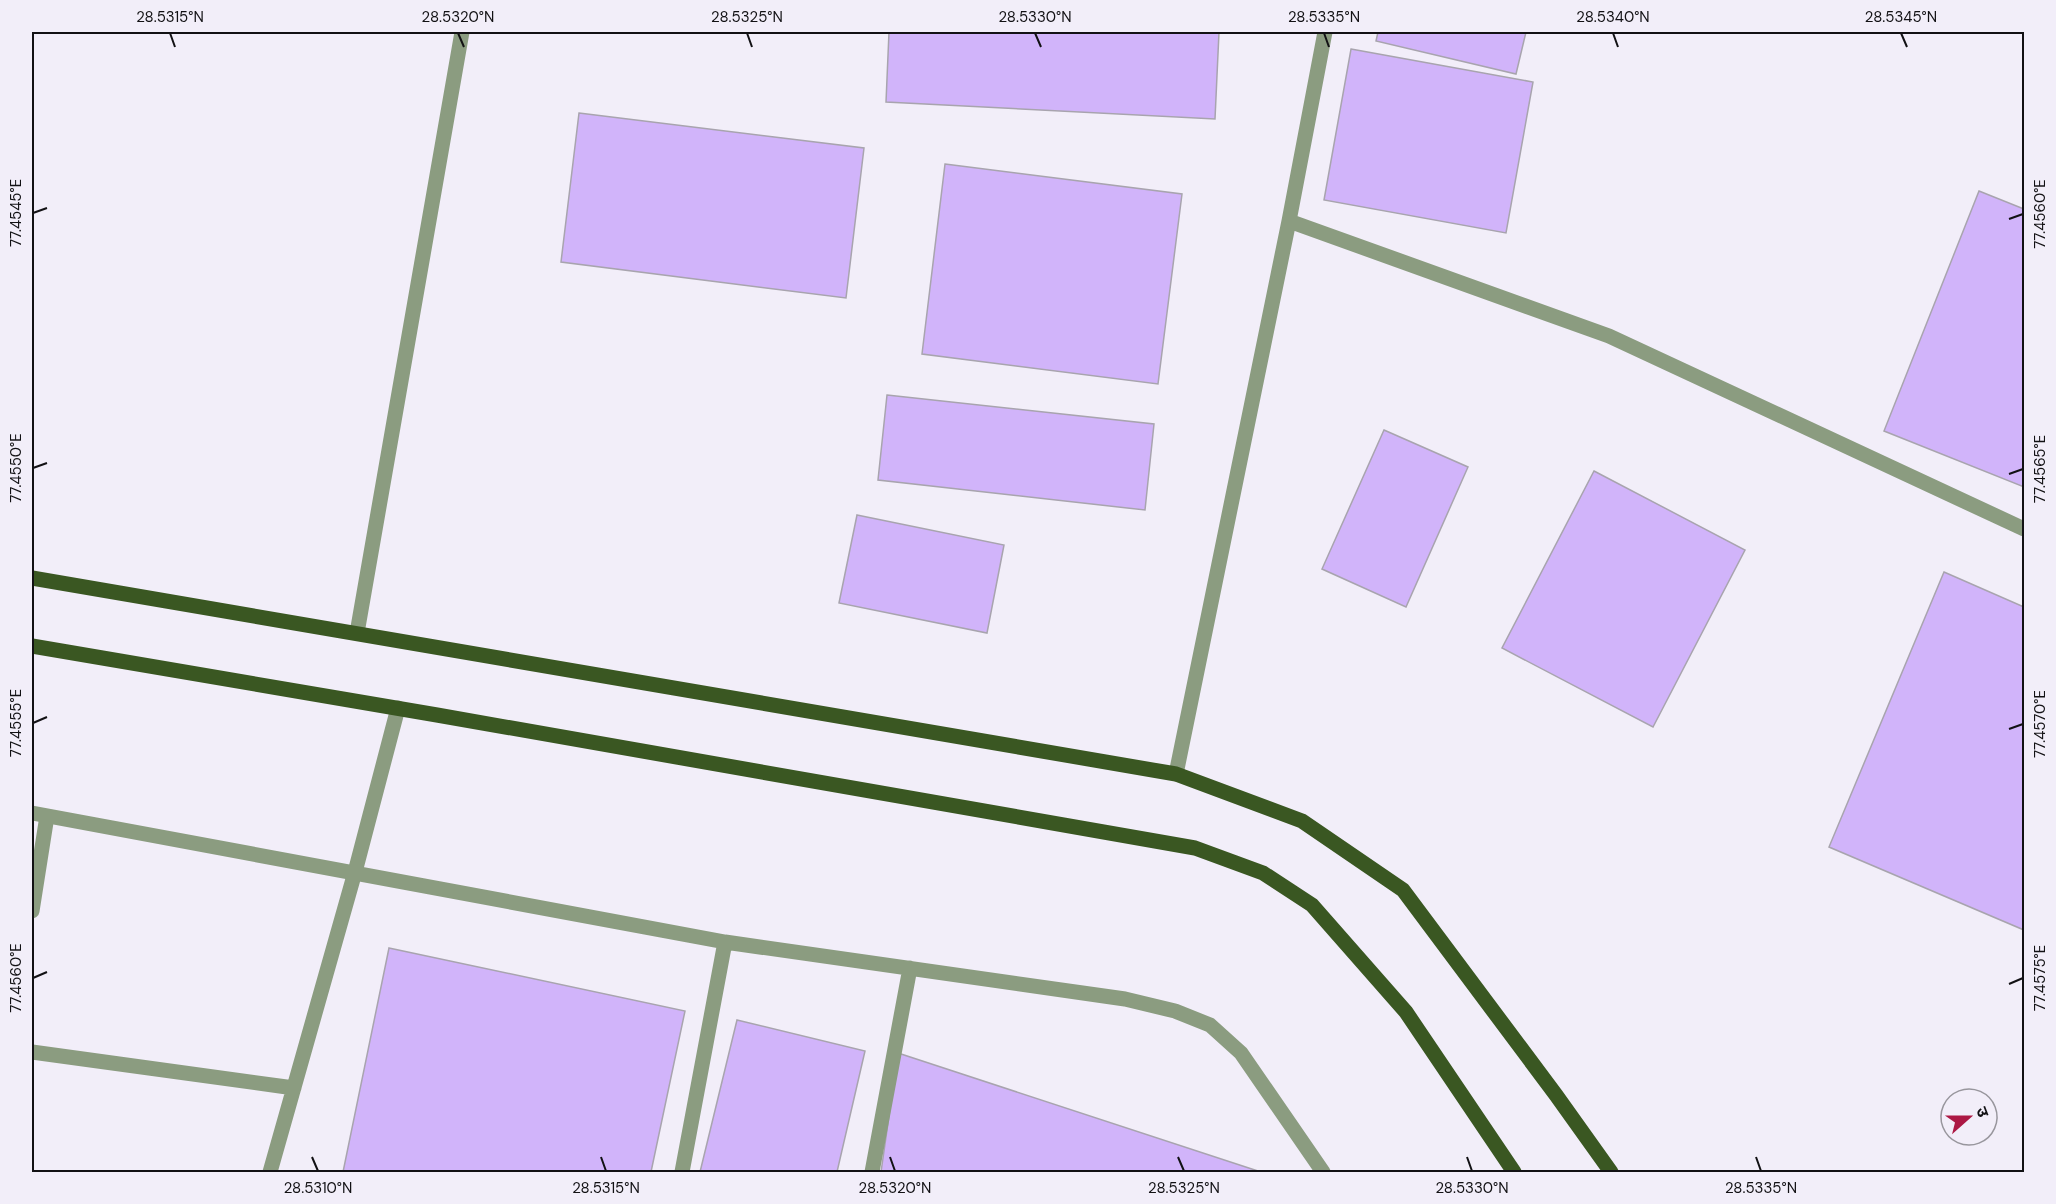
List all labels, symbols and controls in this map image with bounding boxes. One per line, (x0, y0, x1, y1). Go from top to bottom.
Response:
text: 28.5315°N (136, 7, 204, 27)
text: 28.5320°N (422, 7, 494, 27)
text: 28.5325°N (711, 7, 783, 27)
text: 28.5330°N (998, 7, 1072, 27)
text: 28.5335°N (1288, 7, 1360, 27)
text: 28.5340°N (1576, 7, 1650, 27)
text: 28.5345°N (1865, 7, 1937, 27)
text: 77.4545°E (6, 179, 26, 247)
text: 77.4560°E (2030, 179, 2050, 249)
text: 77.4550°E (6, 433, 26, 503)
text: 77.4565°E (2030, 435, 2050, 503)
text: 77.4555°E (6, 689, 26, 757)
text: 77.4570°E (2030, 690, 2050, 758)
text: 77.4560°E (6, 943, 26, 1013)
text: 77.4575°E (2030, 945, 2050, 1011)
north arrow (1939, 1087, 1999, 1147)
text: उ (1971, 1104, 1994, 1121)
text: 28.5310°N (284, 1178, 352, 1198)
text: 28.5315°N (572, 1178, 640, 1198)
text: 28.5320°N (859, 1178, 931, 1198)
text: 28.5325°N (1148, 1178, 1220, 1198)
text: 28.5330°N (1435, 1178, 1509, 1198)
text: 28.5335°N (1725, 1178, 1797, 1198)

